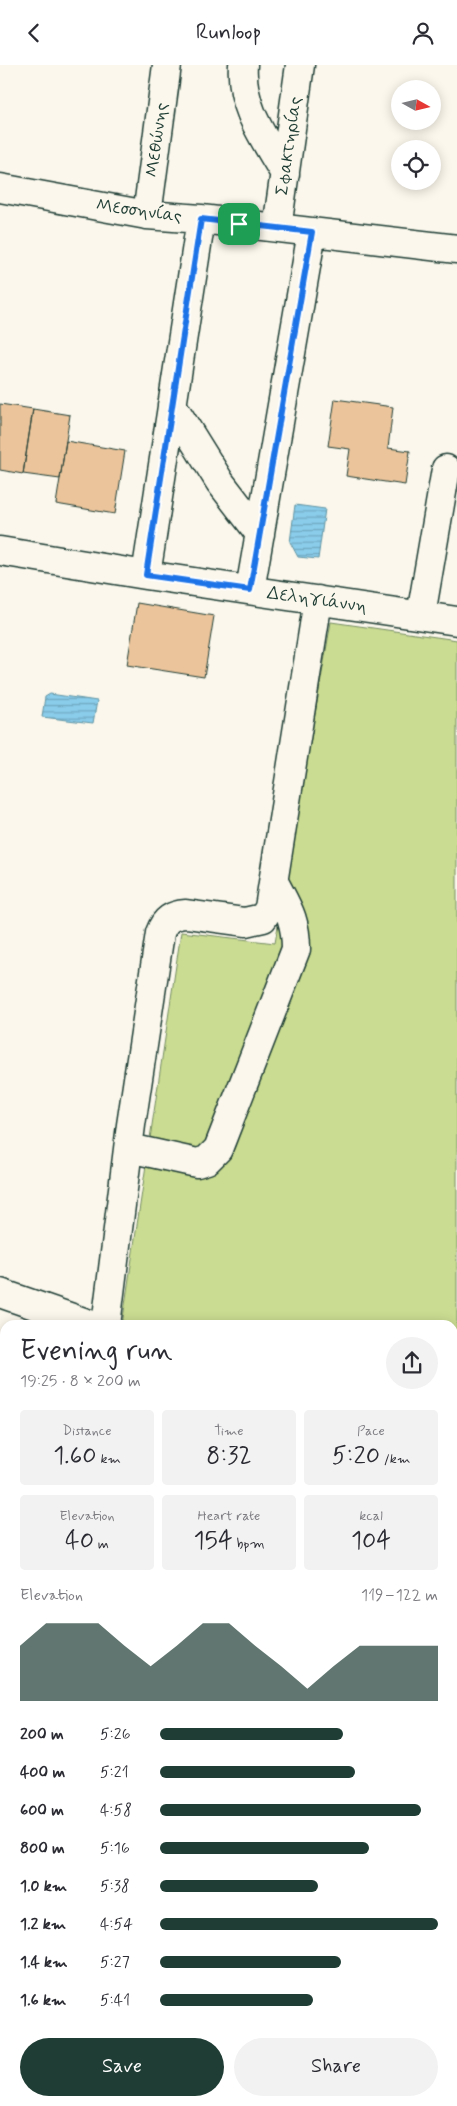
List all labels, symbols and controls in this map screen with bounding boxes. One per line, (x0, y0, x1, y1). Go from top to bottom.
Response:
icon: back (20, 19, 48, 47)
text: Runloop (196, 19, 261, 47)
icon: person (409, 19, 437, 47)
north arrow (391, 80, 441, 130)
map controls (391, 80, 441, 190)
street label: Σφακτηρίας (270, 95, 308, 197)
street label: Μεθώνης (140, 101, 174, 179)
button: locate (391, 140, 441, 190)
street label: Μεσσηνίας (95, 193, 184, 229)
pin (218, 203, 260, 245)
icon: arrive (225, 210, 253, 238)
street label: Δεληγιάννη (266, 581, 368, 619)
text: Evening run (20, 1333, 173, 1370)
button: share (386, 1337, 438, 1389)
text: 19:25 · 8 × 200 m (20, 1371, 141, 1392)
text: Distance (62, 1422, 112, 1440)
text: Time (214, 1422, 244, 1440)
text: Pace (357, 1422, 385, 1440)
text: 1.60 (53, 1440, 97, 1473)
text: 8:32 (206, 1440, 252, 1473)
text: 5:20 (332, 1440, 380, 1473)
text: km (97, 1450, 121, 1468)
text: /km (380, 1450, 410, 1468)
text: Elevation (59, 1507, 115, 1525)
text: Heart rate (198, 1507, 260, 1525)
text: kcal (359, 1507, 383, 1525)
text: 40 (65, 1525, 94, 1558)
text: 154 (193, 1525, 233, 1558)
text: 104 (351, 1525, 391, 1558)
text: m (94, 1535, 109, 1553)
text: bpm (233, 1535, 265, 1553)
text: Elevation (20, 1585, 83, 1606)
text: 119–122 m (361, 1585, 438, 1606)
text: 200 m (20, 1724, 64, 1745)
text: 5:26 (100, 1724, 131, 1745)
text: 400 m (20, 1762, 65, 1783)
text: 5:21 (100, 1762, 129, 1783)
text: 600 m (20, 1800, 64, 1821)
text: 4:58 (100, 1800, 132, 1821)
text: 800 m (20, 1838, 65, 1859)
text: 5:16 (100, 1838, 130, 1859)
text: 1.0 km (20, 1876, 67, 1897)
text: 5:38 (100, 1876, 130, 1897)
text: 1.2 km (20, 1914, 66, 1935)
text: 4:54 (100, 1914, 133, 1935)
text: 1.4 km (20, 1952, 67, 1973)
text: 5:27 (100, 1952, 130, 1973)
text: 1.6 km (20, 1990, 66, 2011)
text: 5:41 (100, 1990, 130, 2011)
button: Save (20, 2038, 224, 2096)
button: Share (234, 2038, 438, 2096)

